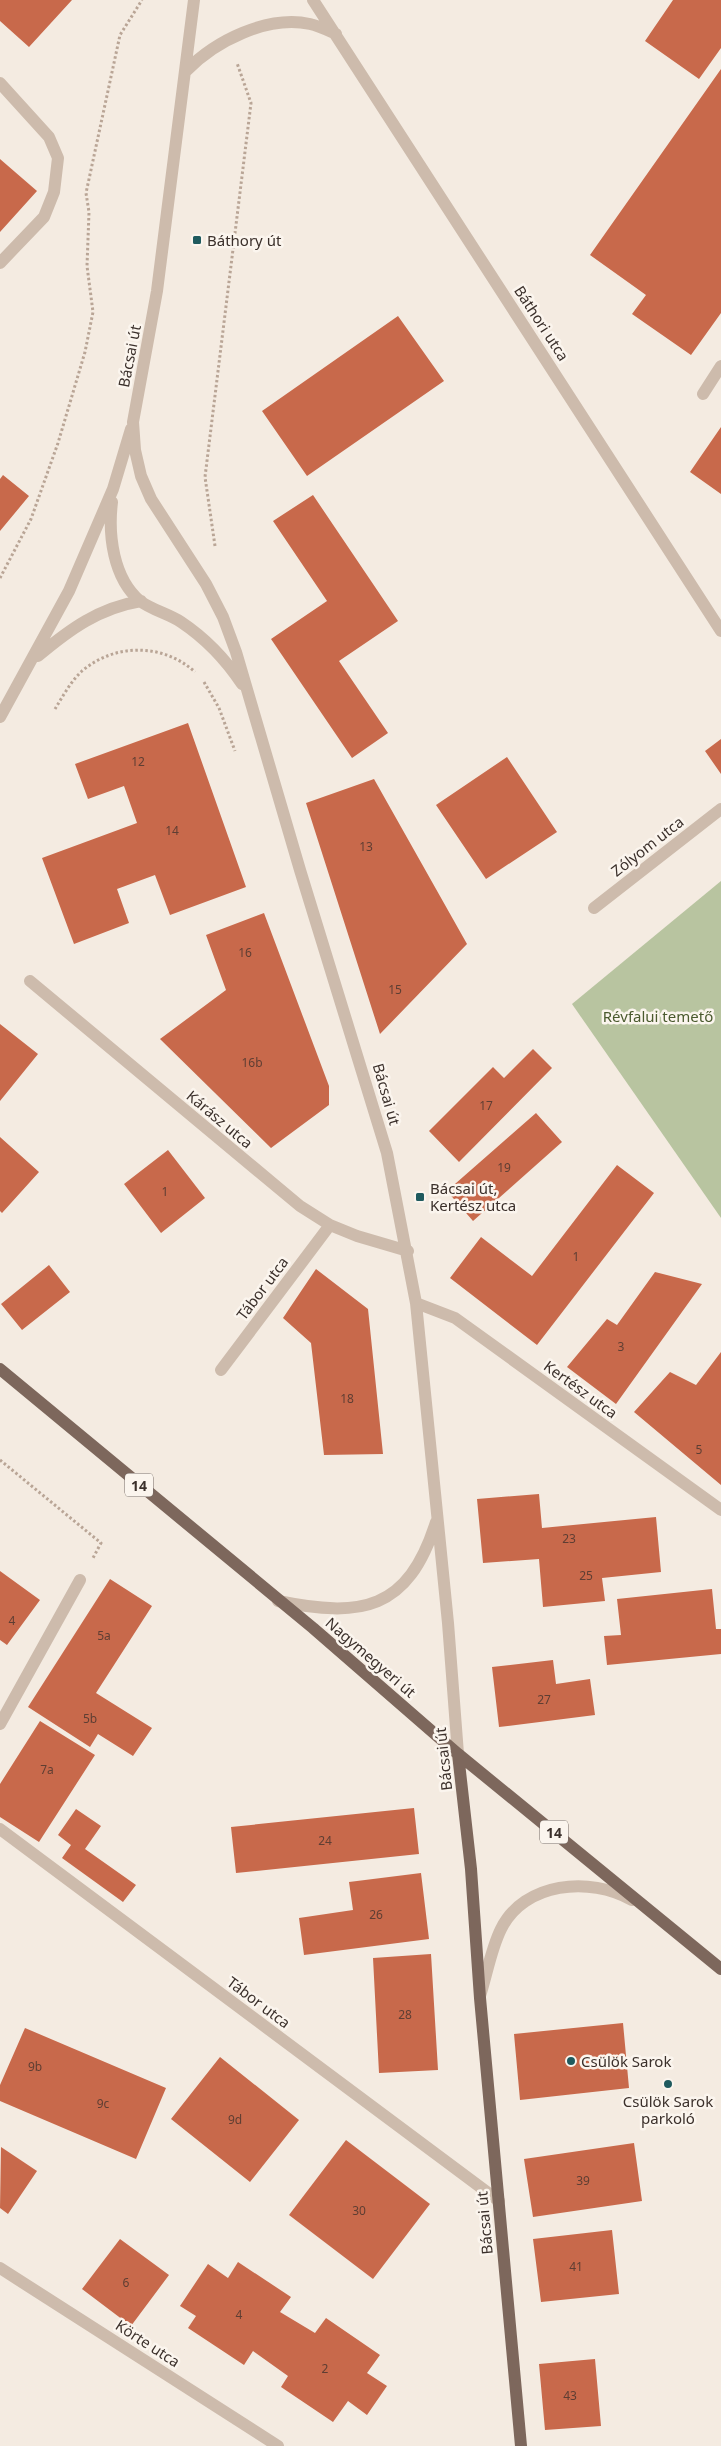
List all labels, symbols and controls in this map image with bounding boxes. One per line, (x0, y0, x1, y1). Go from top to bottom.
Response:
place label: Báthory út (207, 230, 282, 250)
marker: Báthory út (191, 234, 203, 246)
street label: Báthori utca (510, 281, 574, 365)
street label: Bácsai út (113, 322, 145, 389)
house number: 12 (131, 753, 145, 770)
street label: Zólyom utca (607, 811, 687, 881)
house number: 14 (165, 822, 179, 839)
house number: 13 (359, 838, 373, 855)
house number: 16 (238, 944, 252, 961)
house number: 15 (388, 981, 402, 998)
park label: Révfalui temető (603, 1006, 713, 1026)
house number: 16b (241, 1054, 263, 1071)
street label: Bácsai út (369, 1061, 406, 1128)
street label: Kárász utca (183, 1085, 257, 1153)
house number: 17 (479, 1097, 493, 1114)
house number: 19 (497, 1159, 511, 1176)
place label: Bácsai út, Kertész utca (430, 1178, 516, 1215)
house number: 1 (162, 1183, 168, 1200)
marker: Bácsai út, Kertész utca (414, 1191, 426, 1203)
house number: 1 (573, 1248, 579, 1265)
street label: Tábor utca (232, 1252, 292, 1324)
house number: 3 (618, 1338, 625, 1355)
street label: Kertész utca (540, 1356, 622, 1422)
house number: 18 (340, 1390, 354, 1407)
house number: 5 (696, 1441, 703, 1458)
road number: 14 (125, 1474, 153, 1496)
house number: 23 (562, 1530, 576, 1547)
house number: 25 (579, 1567, 593, 1584)
house number: 4 (9, 1612, 16, 1629)
street label: Nagymegyeri út (322, 1612, 421, 1702)
house number: 5a (97, 1627, 111, 1644)
house number: 27 (537, 1691, 551, 1708)
house number: 5b (83, 1710, 97, 1727)
street label: Bácsai út (430, 1726, 456, 1792)
house number: 7a (40, 1761, 54, 1778)
road number: 14 (540, 1820, 568, 1844)
house number: 24 (318, 1832, 332, 1849)
house number: 26 (369, 1906, 383, 1923)
street label: Tábor utca (223, 1972, 295, 2032)
house number: 28 (398, 2006, 412, 2023)
place label: Csülök Sarok (581, 2051, 671, 2071)
marker: Csülök Sarok (565, 2055, 577, 2067)
house number: 9b (28, 2058, 42, 2075)
marker: Csülök Sarok parkoló (662, 2078, 674, 2090)
place label: Csülök Sarok parkoló (623, 2091, 713, 2128)
house number: 9c (97, 2095, 110, 2112)
house number: 9d (228, 2111, 242, 2128)
house number: 39 (576, 2172, 590, 2189)
street label: Bácsai út (471, 2190, 497, 2255)
house number: 30 (352, 2202, 366, 2219)
house number: 41 (569, 2258, 583, 2275)
house number: 6 (123, 2274, 130, 2291)
house number: 4 (236, 2306, 243, 2323)
street label: Körte utca (112, 2315, 184, 2371)
house number: 2 (322, 2360, 329, 2377)
house number: 43 (563, 2387, 577, 2404)

